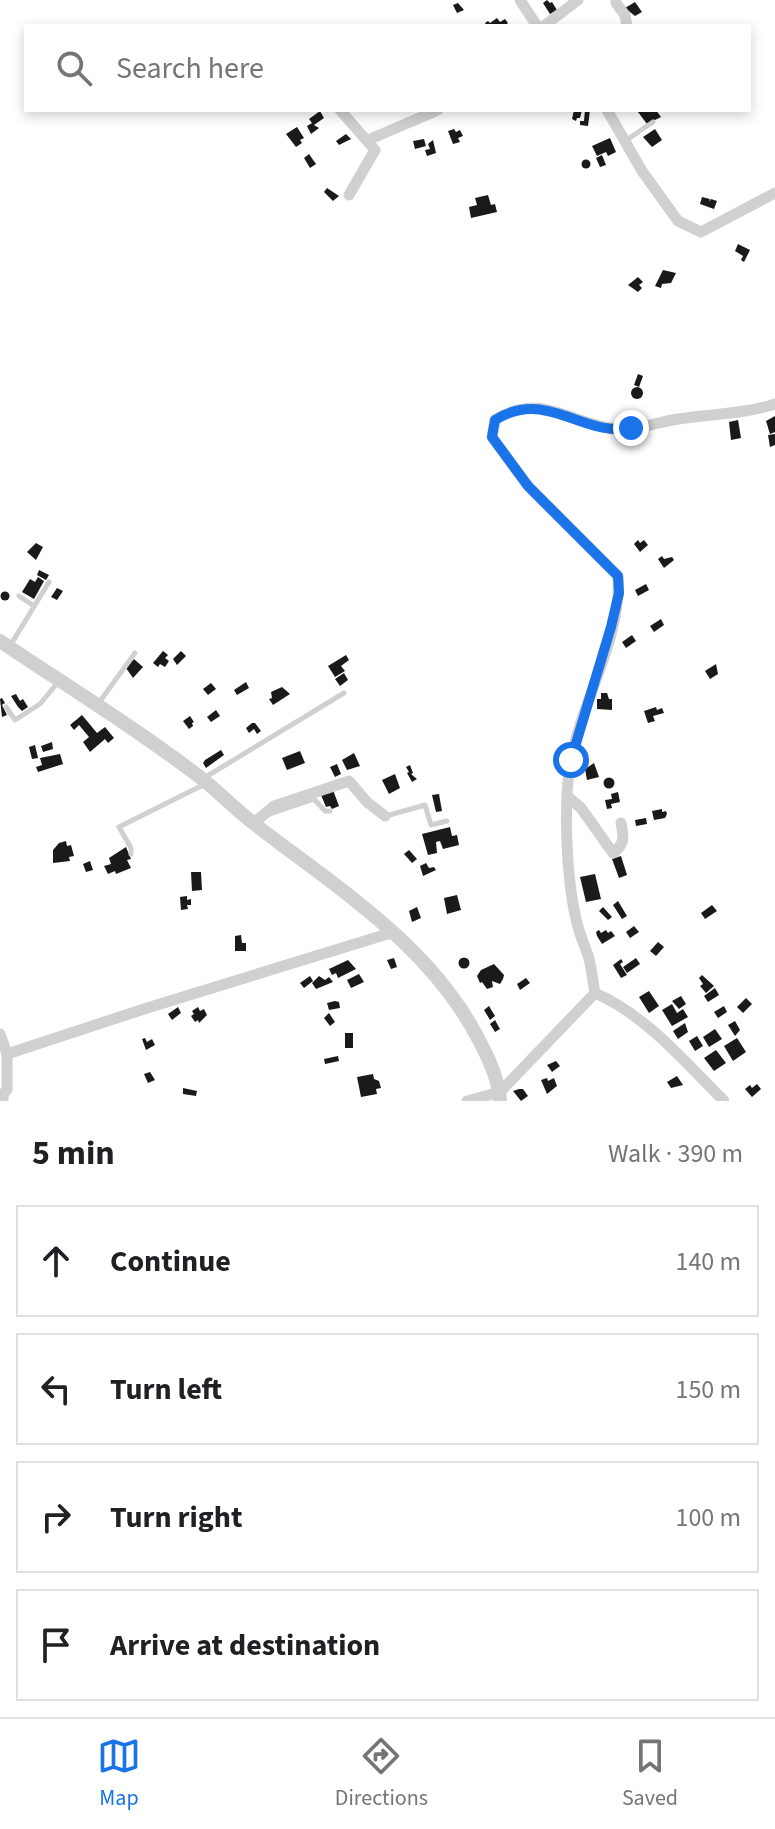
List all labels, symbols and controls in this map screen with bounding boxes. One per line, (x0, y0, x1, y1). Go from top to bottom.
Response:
search box (24, 24, 751, 112)
icon: search (52, 46, 96, 90)
text: Search here (116, 47, 264, 90)
route end (613, 410, 649, 446)
route start (553, 742, 589, 778)
text: 5 min (32, 1129, 115, 1178)
text: Walk · 390 m (608, 1135, 743, 1172)
icon: ahead (34, 1239, 78, 1283)
text: Continue (110, 1240, 231, 1283)
text: 140 m (675, 1243, 741, 1280)
icon: left (34, 1367, 78, 1411)
text: Turn left (110, 1368, 222, 1411)
text: 150 m (675, 1371, 741, 1408)
icon: right (34, 1495, 78, 1539)
text: Turn right (110, 1496, 242, 1539)
text: 100 m (675, 1499, 741, 1536)
icon: arrive (34, 1623, 78, 1667)
text: Arrive at destination (110, 1624, 380, 1667)
tab: Map (97, 1734, 141, 1814)
tab: Directions (335, 1734, 428, 1814)
tab: Saved (622, 1734, 678, 1814)

